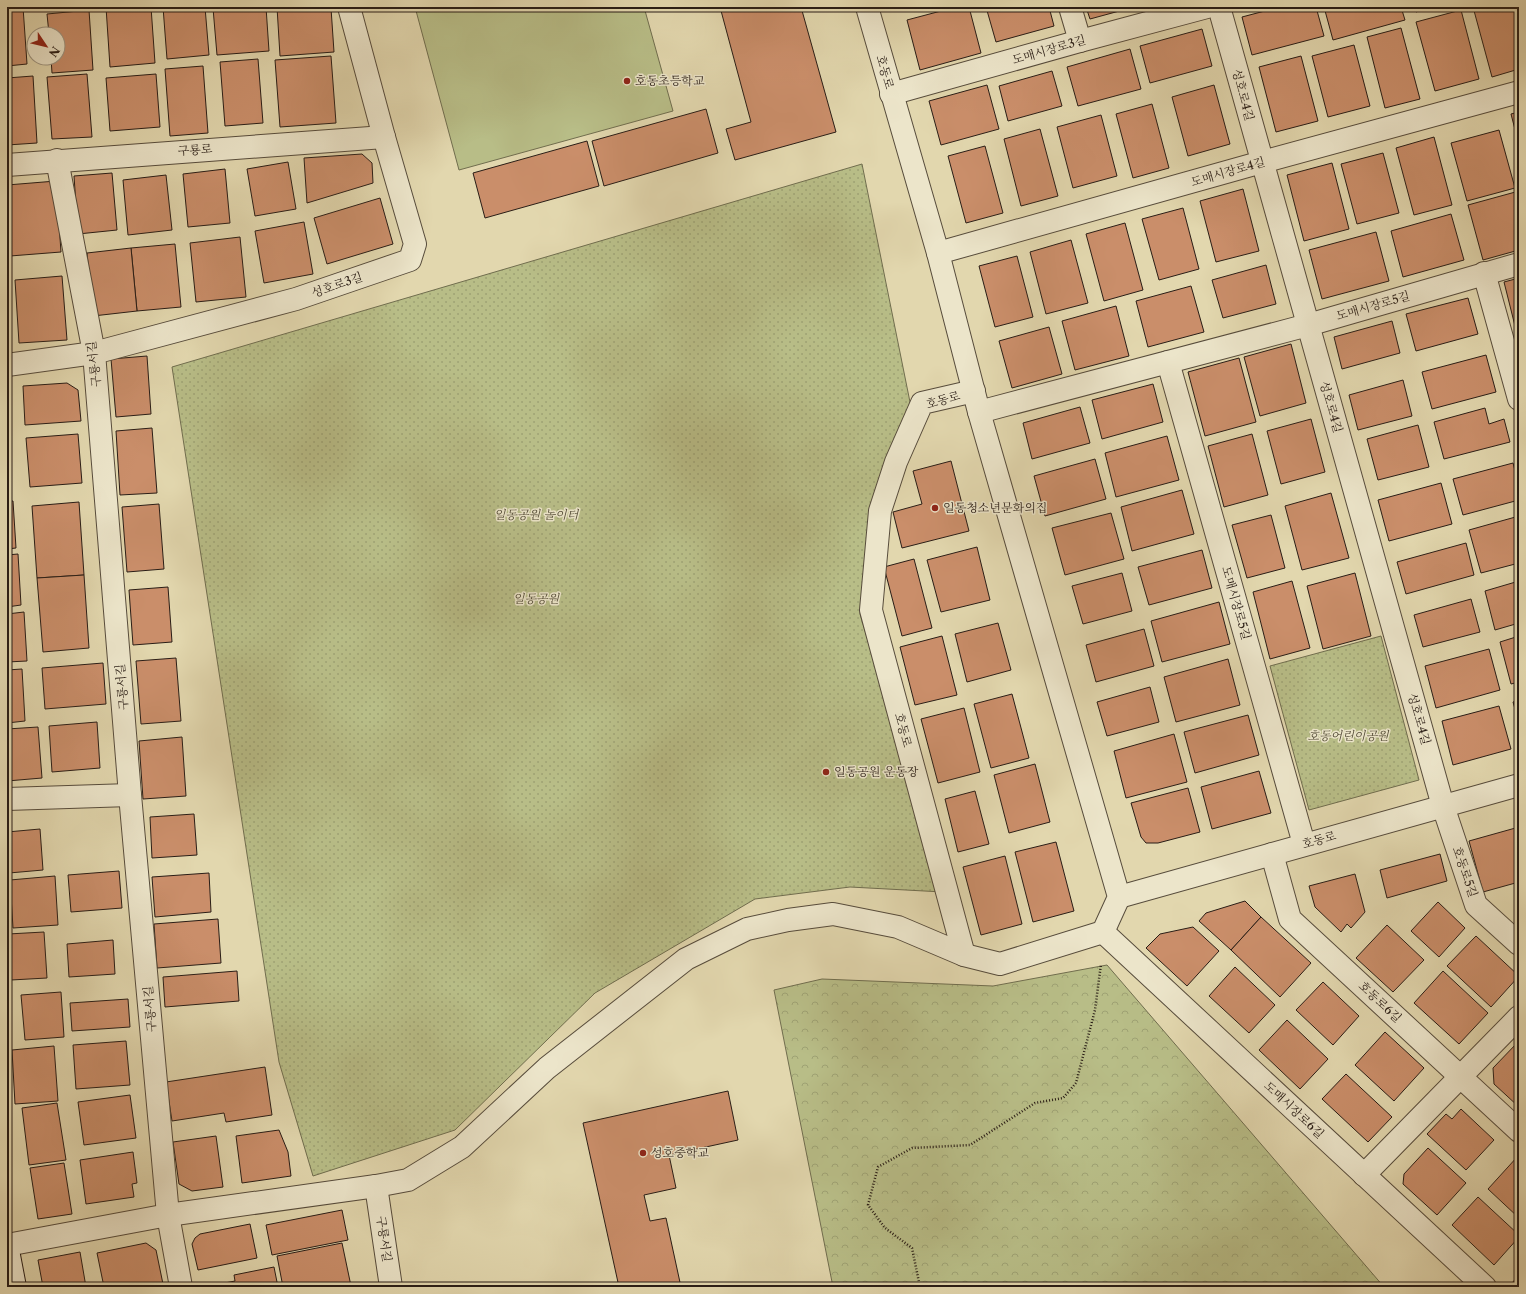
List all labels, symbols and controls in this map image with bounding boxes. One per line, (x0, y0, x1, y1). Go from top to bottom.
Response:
north arrow (26, 26, 66, 66)
street label: 도매시장로3길 (1010, 32, 1088, 67)
text: N (45, 44, 63, 60)
street label: 호동로 (873, 53, 898, 91)
street label: 성호로4길 (1229, 67, 1258, 123)
place label: 호동초등학교 (635, 73, 705, 88)
marker: 호동초등학교 (622, 76, 632, 86)
street label: 구룡로 (177, 141, 213, 158)
street label: 도매시장로4길 (1189, 154, 1267, 189)
street label: 성호로3길 (309, 269, 364, 300)
street label: 도매시장로5길 (1334, 288, 1411, 323)
street label: 구룡서길 (83, 340, 104, 388)
street label: 성호로4길 (1317, 379, 1346, 435)
street label: 호동로 (924, 387, 962, 412)
place label: 일동청소년문화의집 (943, 500, 1047, 515)
marker: 일동청소년문화의집 (930, 503, 940, 513)
park label: 일동공원 놀이터 (494, 507, 580, 522)
street label: 도매시장로5길 (1219, 564, 1254, 641)
park label: 일동공원 (513, 591, 561, 606)
street label: 구룡서길 (112, 663, 131, 711)
street label: 성호로4길 (1405, 691, 1434, 747)
street label: 호동로 (892, 711, 915, 749)
park label: 호동어린이공원 (1307, 728, 1390, 743)
place label: 일동공원 운동장 (834, 764, 919, 779)
marker: 일동공원 운동장 (821, 767, 831, 777)
street label: 호동로 (1300, 827, 1338, 852)
street label: 호동로5길 (1450, 844, 1481, 899)
street label: 호동로6길 (1356, 978, 1405, 1025)
street label: 구룡서길 (140, 985, 159, 1033)
street label: 도매시장로6길 (1261, 1078, 1327, 1141)
place label: 성호중학교 (651, 1145, 709, 1160)
marker: 성호중학교 (638, 1148, 648, 1158)
street label: 구룡서길 (374, 1215, 395, 1263)

